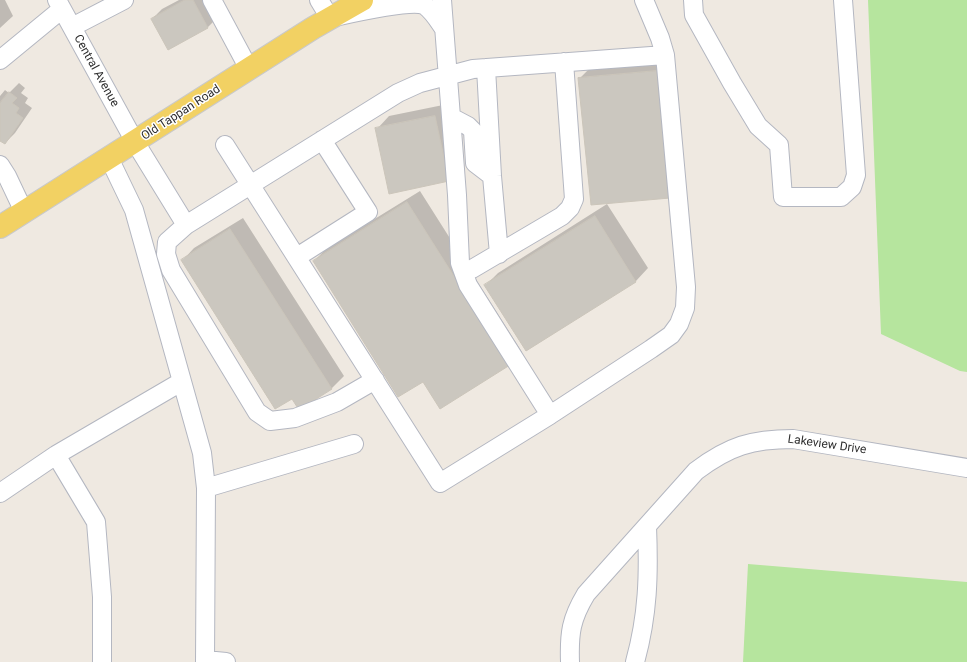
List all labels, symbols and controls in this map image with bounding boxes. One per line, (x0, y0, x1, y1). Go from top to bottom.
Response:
street label: Central Avenue (70, 32, 122, 110)
street label: Old Tappan Road (139, 82, 223, 144)
street label: Lakeview Drive (787, 432, 867, 458)

